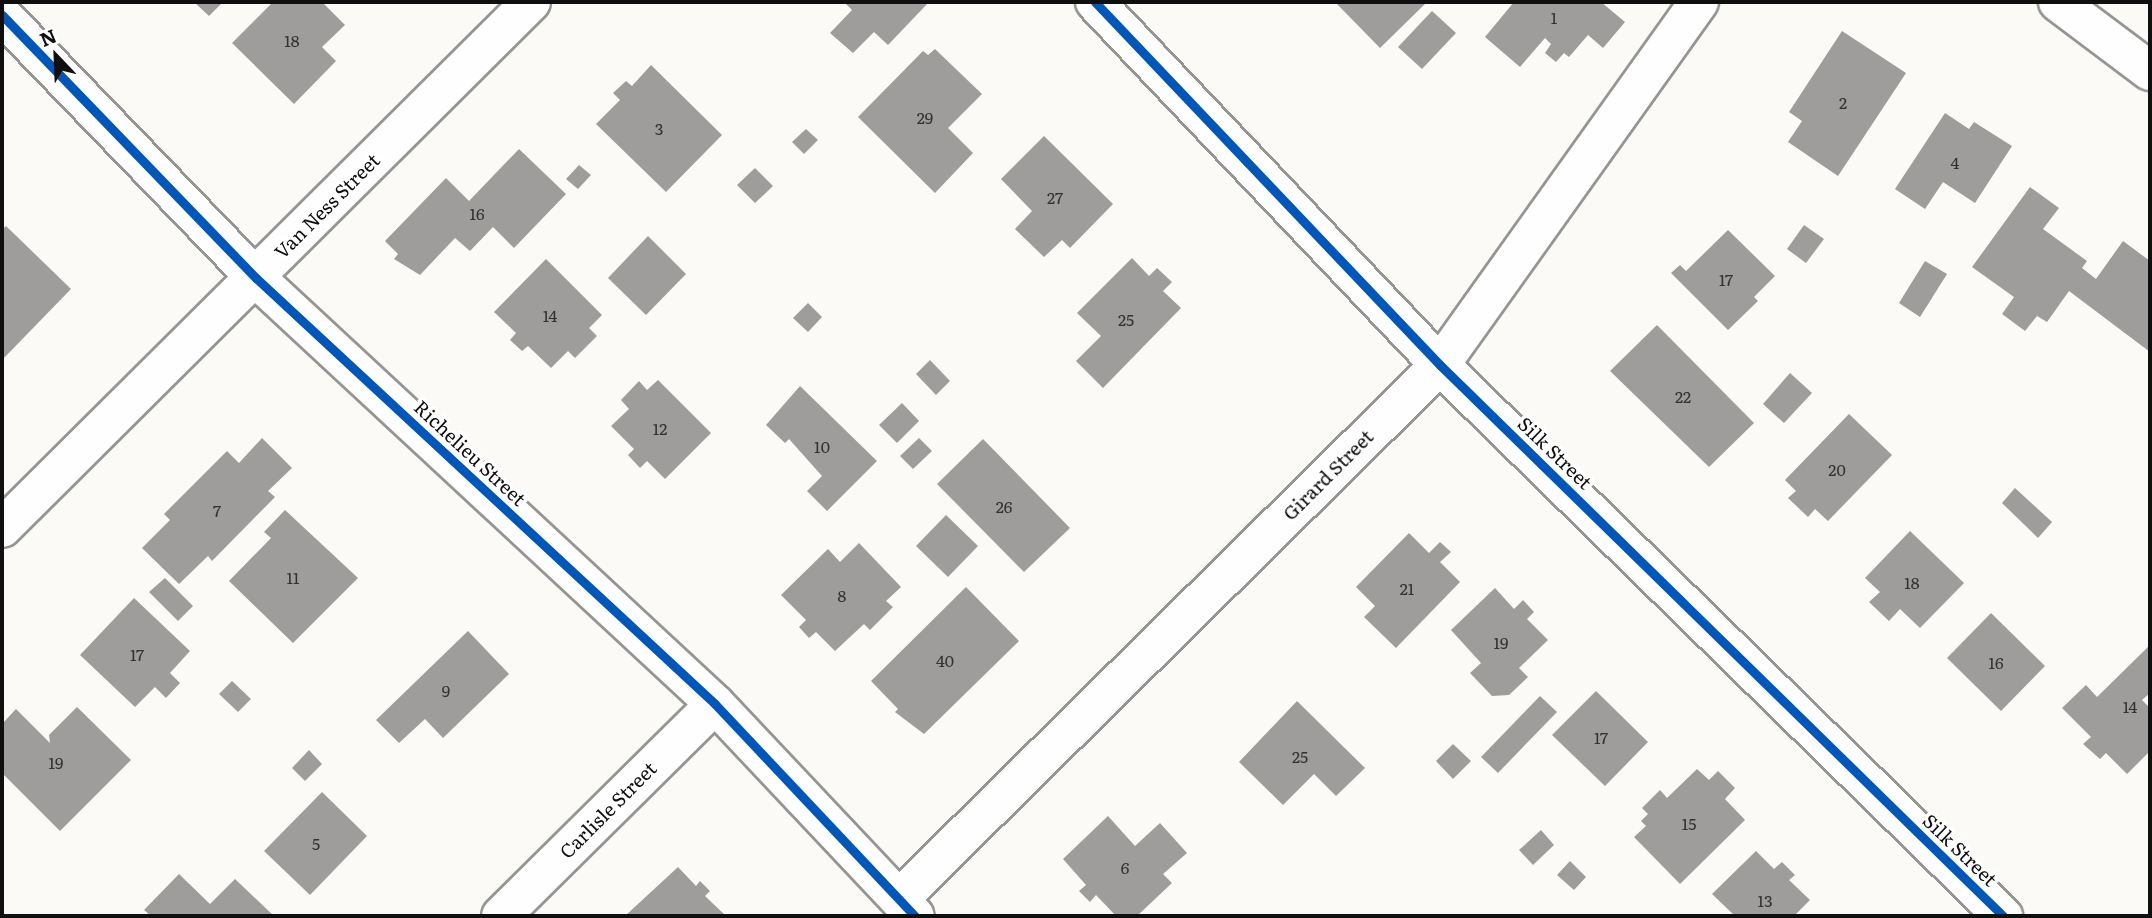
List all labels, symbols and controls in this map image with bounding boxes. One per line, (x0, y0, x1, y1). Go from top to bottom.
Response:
house number: 1 (1551, 7, 1557, 27)
north arrow (21, 21, 91, 91)
text: N (35, 21, 61, 53)
house number: 18 (284, 30, 300, 50)
house number: 2 (1839, 92, 1847, 112)
house number: 29 (917, 107, 933, 127)
house number: 3 (655, 118, 663, 138)
street label: Van Ness Street (270, 149, 384, 263)
house number: 4 (1951, 152, 1959, 172)
house number: 27 (1047, 187, 1063, 207)
house number: 16 (469, 203, 485, 223)
house number: 17 (1719, 269, 1733, 289)
house number: 14 (543, 305, 557, 325)
house number: 25 (1118, 309, 1134, 329)
house number: 22 (1675, 386, 1691, 406)
street label: Richelieu Street (410, 396, 530, 510)
street label: Silk Street (1513, 412, 1597, 494)
house number: 12 (653, 418, 667, 438)
street label: Girard Street (1278, 425, 1378, 525)
house number: 10 (814, 436, 830, 456)
house number: 20 (1828, 459, 1846, 479)
house number: 26 (996, 496, 1012, 516)
house number: 7 (213, 500, 221, 520)
house number: 11 (286, 567, 300, 587)
house number: 18 (1904, 572, 1920, 592)
house number: 21 (1400, 578, 1414, 598)
house number: 8 (838, 585, 846, 605)
house number: 19 (1494, 632, 1508, 652)
house number: 17 (130, 644, 144, 664)
house number: 40 (936, 650, 954, 670)
house number: 16 (1988, 652, 2004, 672)
house number: 9 (442, 680, 450, 700)
house number: 14 (2123, 696, 2137, 716)
house number: 17 (1594, 727, 1608, 747)
house number: 25 (1292, 746, 1308, 766)
house number: 19 (49, 752, 63, 772)
street label: Carlisle Street (555, 757, 661, 863)
street label: Silk Street (1918, 809, 2002, 891)
house number: 15 (1682, 813, 1696, 833)
house number: 5 (312, 833, 320, 853)
house number: 6 (1121, 857, 1129, 877)
house number: 13 (1757, 890, 1773, 910)

